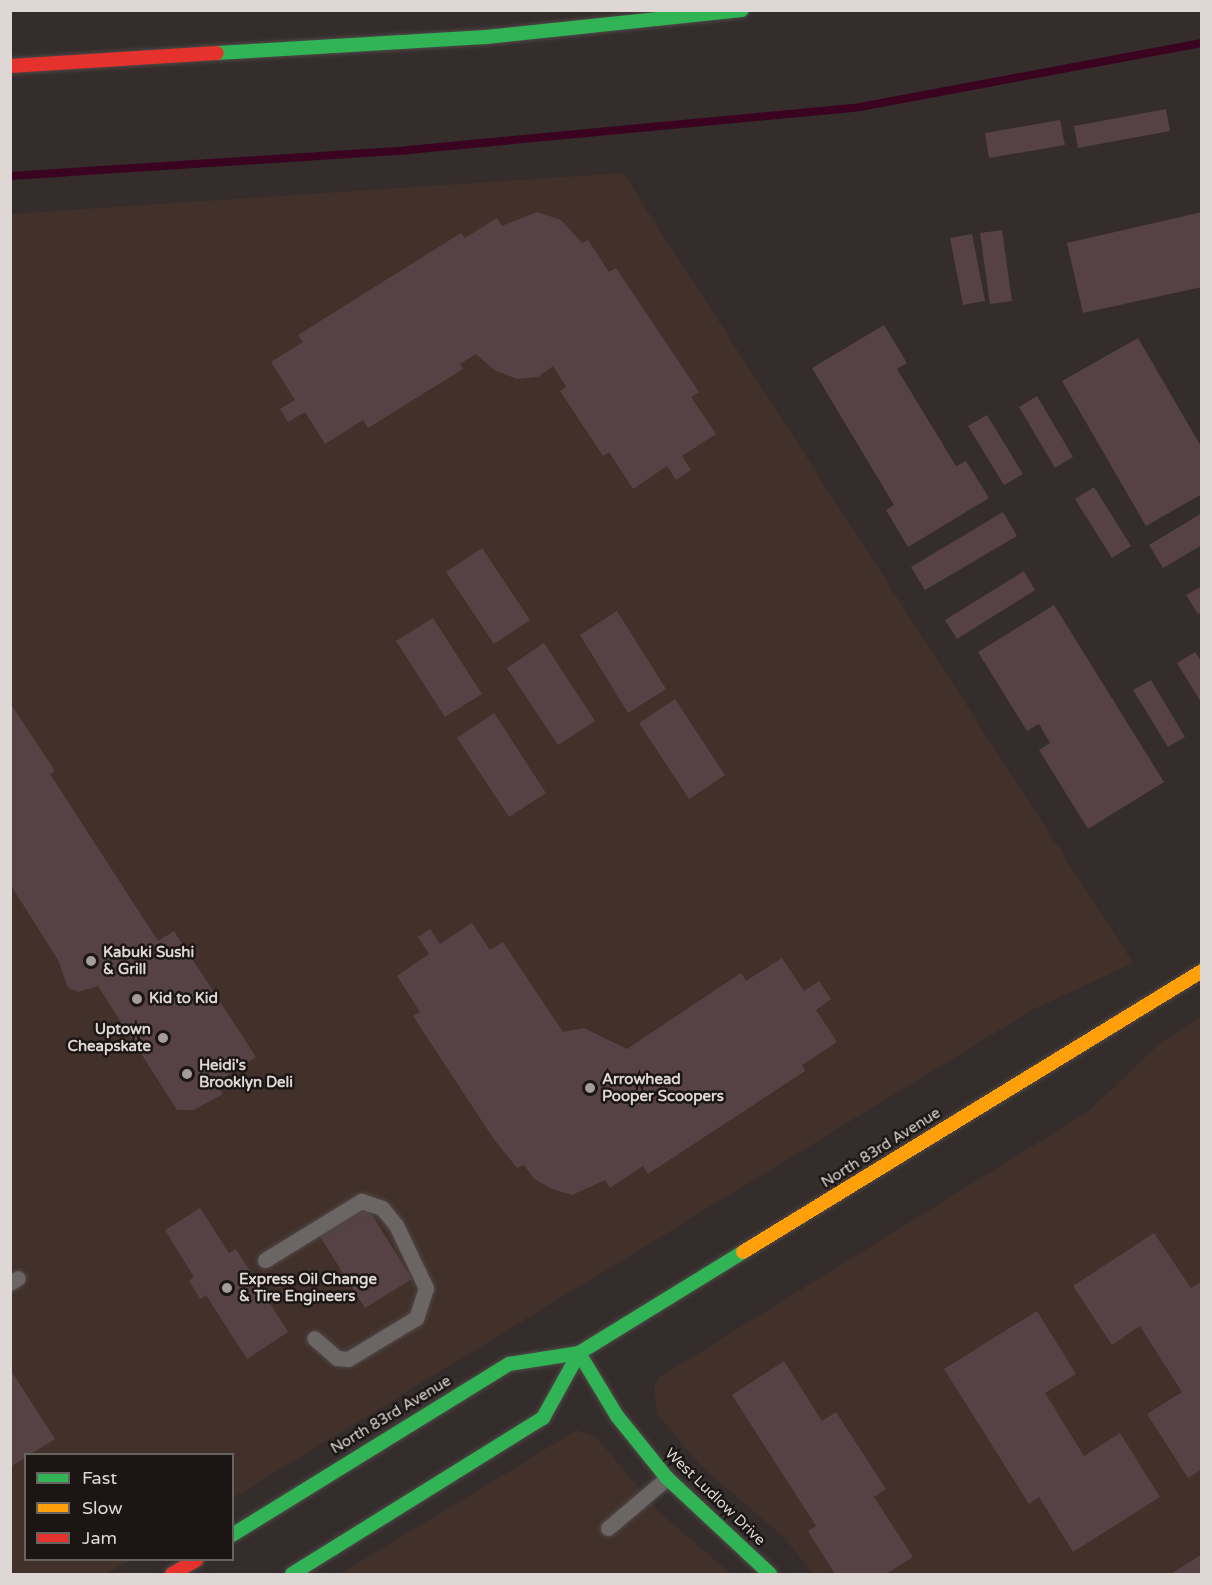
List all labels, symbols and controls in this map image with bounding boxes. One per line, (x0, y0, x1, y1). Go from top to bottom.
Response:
place label: Kabuki Sushi & Grill (103, 943, 194, 978)
marker: Kabuki Sushi & Grill (84, 954, 98, 968)
place label: Kid to Kid (149, 990, 218, 1008)
marker: Kid to Kid (130, 992, 144, 1006)
place label: Uptown Cheapskate (67, 1020, 151, 1055)
marker: Uptown Cheapskate (156, 1031, 170, 1045)
place label: Heidi's Brooklyn Deli (199, 1056, 293, 1091)
marker: Heidi's Brooklyn Deli (180, 1067, 194, 1081)
place label: Arrowhead Pooper Scoopers (602, 1070, 724, 1105)
marker: Arrowhead Pooper Scoopers (583, 1081, 597, 1095)
street label: North 83rd Avenue (818, 1104, 944, 1192)
place label: Express Oil Change & Tire Engineers (239, 1270, 377, 1305)
marker: Express Oil Change & Tire Engineers (220, 1281, 234, 1295)
street label: North 83rd Avenue (328, 1372, 454, 1458)
street label: West Ludlow Drive (661, 1445, 769, 1549)
legend (24, 1453, 234, 1561)
text: Fast (82, 1467, 117, 1489)
text: Slow (82, 1497, 123, 1519)
text: Jam (82, 1527, 117, 1549)

